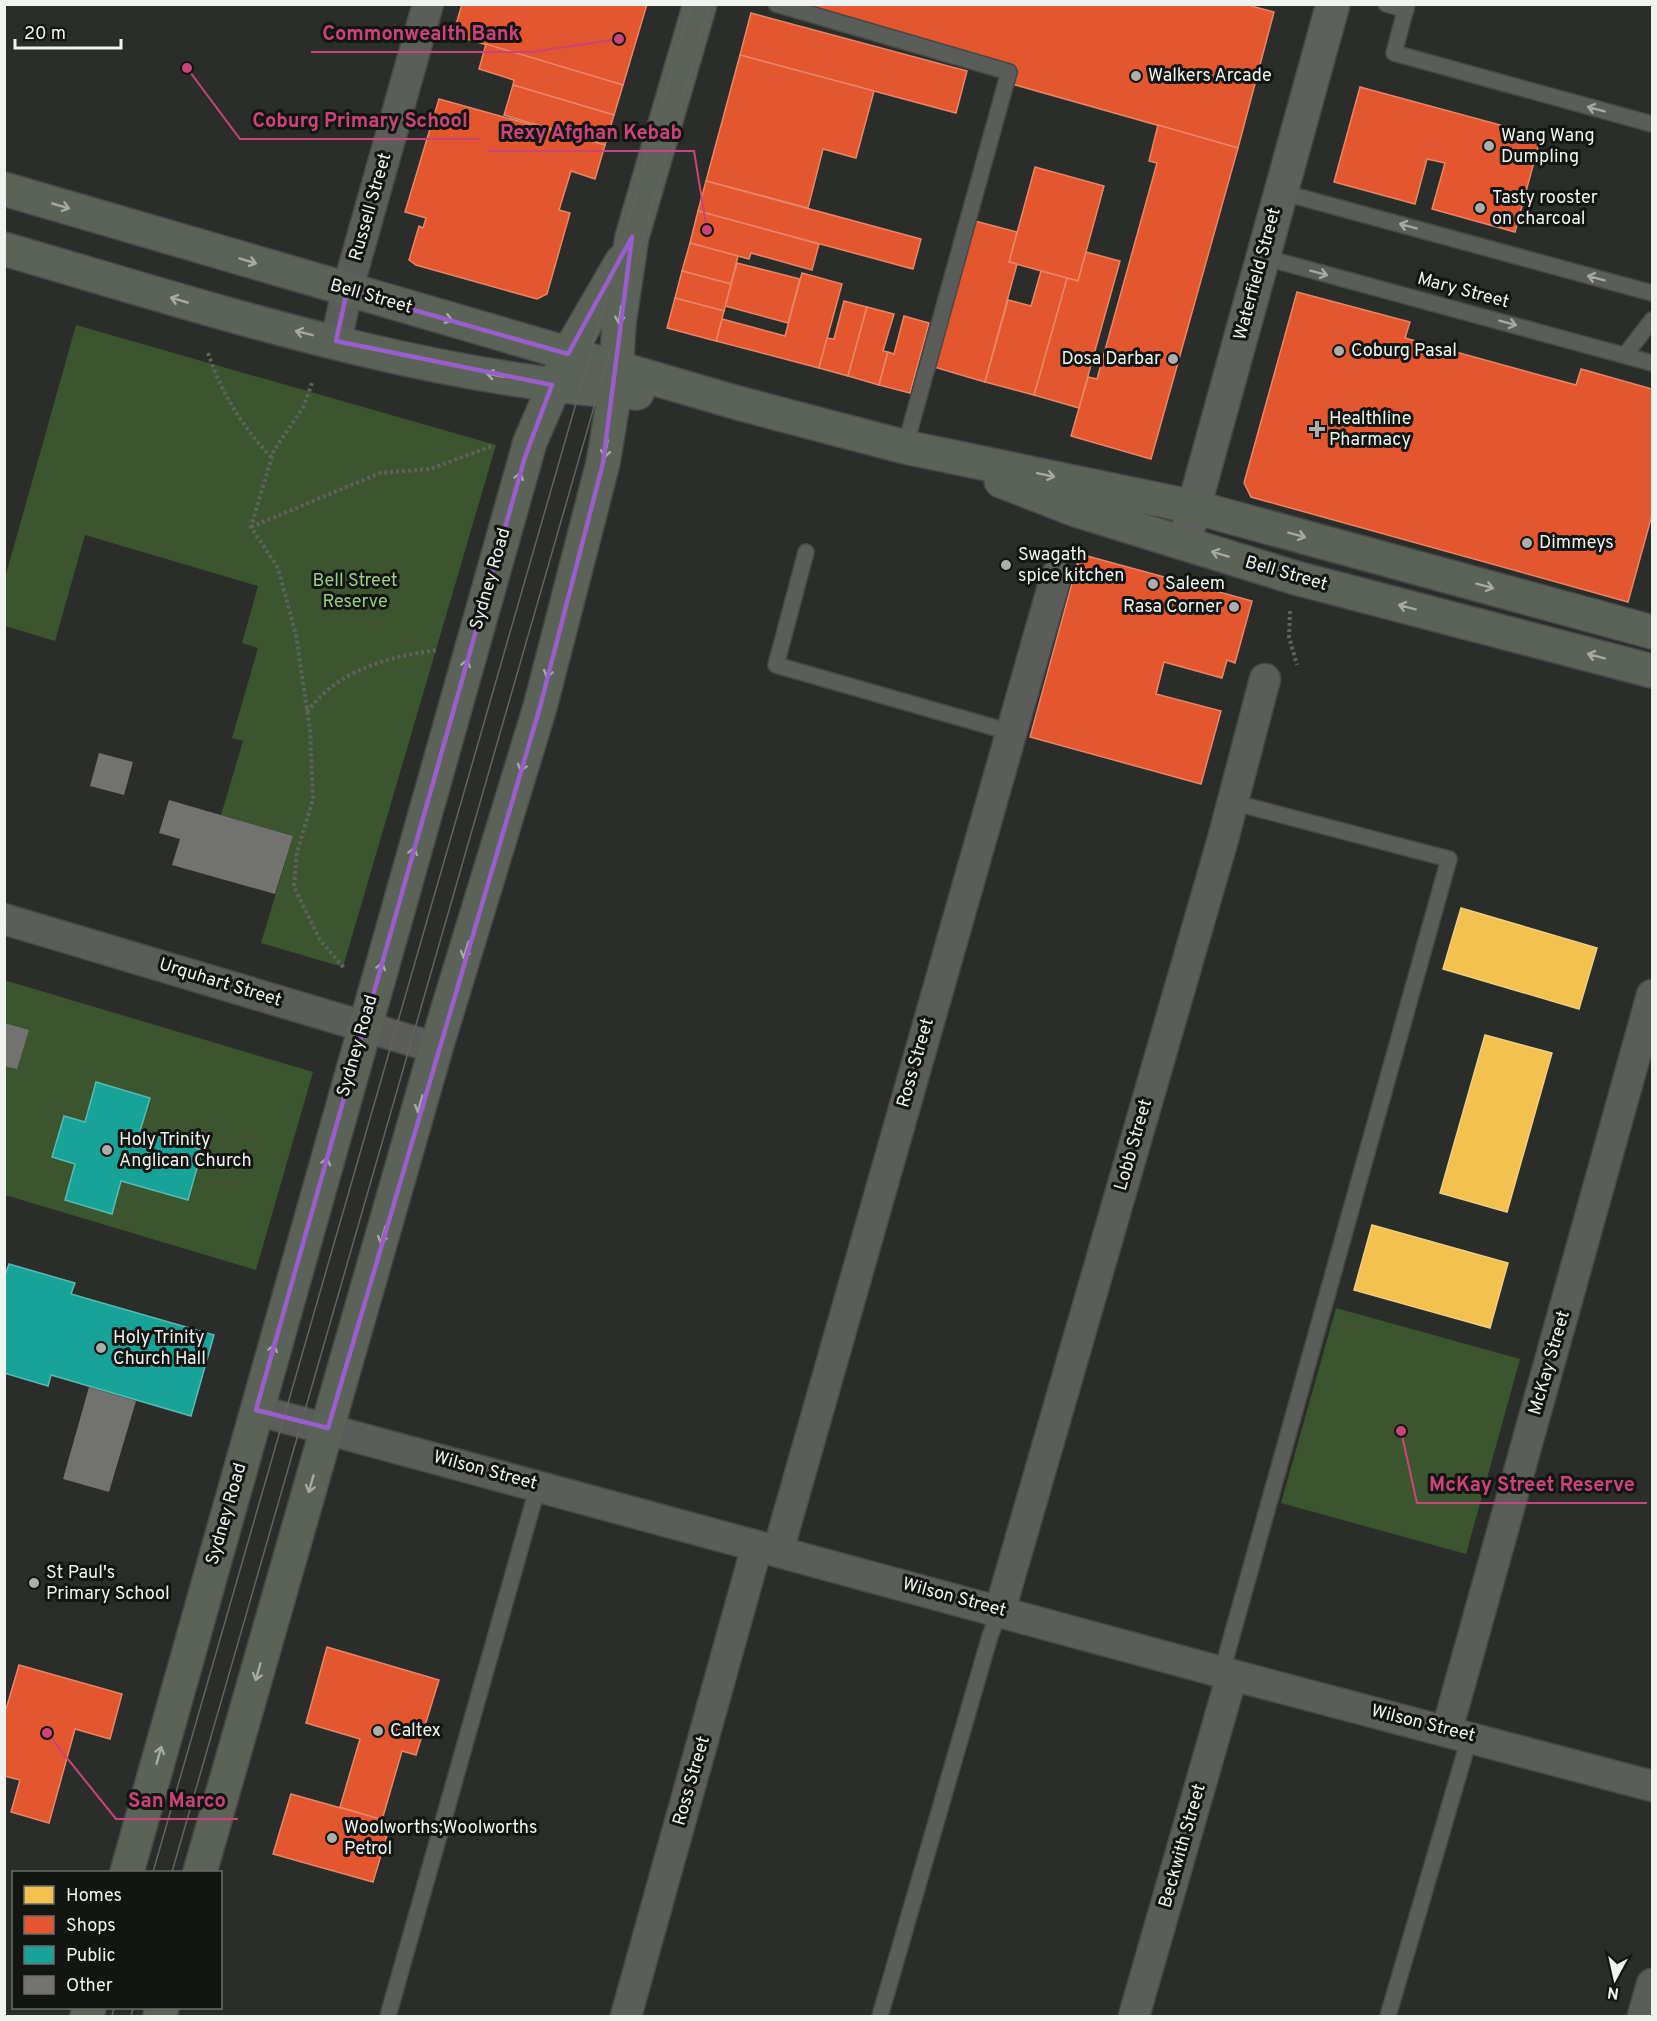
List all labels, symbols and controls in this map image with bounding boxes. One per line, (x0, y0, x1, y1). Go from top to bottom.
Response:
scale bar (15, 12, 122, 50)
callout: Commonwealth Bank (311, 14, 532, 52)
text: Commonwealth Bank (322, 22, 520, 48)
text: 20 m (24, 23, 66, 46)
place label: Walkers Arcade (1148, 65, 1272, 88)
marker: Walkers Arcade (1129, 69, 1143, 83)
callout: Coburg Primary School (240, 101, 480, 139)
one-way arrow (1587, 103, 1606, 114)
text: Coburg Primary School (252, 109, 468, 135)
callout: Rexy Afghan Kebab (487, 113, 694, 151)
text: Rexy Afghan Kebab (500, 121, 682, 147)
place label: Wang Wang Dumpling (1501, 125, 1595, 169)
marker: Wang Wang Dumpling (1482, 139, 1496, 153)
street label: Russell Street (345, 150, 397, 264)
place label: Tasty rooster on charcoal (1492, 187, 1598, 231)
one-way arrow (51, 201, 70, 212)
marker: Tasty rooster on charcoal (1473, 201, 1487, 215)
street label: Waterfield Street (1229, 205, 1287, 343)
one-way arrow (1399, 220, 1418, 232)
one-way arrow (238, 256, 257, 267)
one-way arrow (1309, 267, 1328, 279)
street label: Mary Street (1415, 268, 1511, 314)
one-way arrow (1587, 271, 1606, 283)
street label: Bell Street (327, 274, 415, 320)
one-way arrow (170, 294, 189, 305)
one-way arrow (615, 305, 626, 324)
one-way arrow (434, 313, 453, 324)
one-way arrow (1498, 318, 1517, 330)
one-way arrow (295, 327, 314, 338)
place label: Coburg Pasal (1351, 340, 1457, 363)
marker: Coburg Pasal (1332, 344, 1346, 358)
place label: Dosa Darbar (1061, 348, 1161, 371)
marker: Dosa Darbar (1166, 352, 1180, 366)
one-way arrow (485, 369, 505, 380)
place label: Healthline Pharmacy (1329, 408, 1411, 452)
marker: Healthline Pharmacy (1310, 422, 1324, 436)
one-way arrow (600, 439, 611, 458)
one-way arrow (1036, 469, 1055, 481)
one-way arrow (513, 471, 525, 490)
street label: Sydney Road (465, 525, 517, 633)
one-way arrow (1287, 530, 1306, 541)
place label: Dimmeys (1539, 532, 1614, 555)
marker: Dimmeys (1520, 536, 1534, 550)
place label: Swagath spice kitchen (1018, 544, 1124, 588)
one-way arrow (1211, 548, 1230, 559)
street label: Bell Street (1242, 551, 1330, 597)
marker: Swagath spice kitchen (999, 558, 1013, 572)
park label: Bell Street Reserve (313, 570, 397, 614)
place label: Saleem (1165, 573, 1225, 596)
marker: Saleem (1146, 577, 1160, 591)
one-way arrow (1475, 581, 1494, 592)
place label: Rasa Corner (1123, 596, 1222, 619)
marker: Rasa Corner (1227, 600, 1241, 614)
one-way arrow (1398, 601, 1417, 612)
one-way arrow (1587, 650, 1606, 662)
one-way arrow (460, 659, 472, 678)
one-way arrow (543, 659, 555, 678)
one-way arrow (517, 753, 528, 772)
one-way arrow (407, 847, 418, 866)
one-way arrow (460, 940, 471, 959)
street label: Urquhart Street (156, 953, 284, 1013)
one-way arrow (375, 962, 386, 981)
street label: Sydney Road (332, 992, 384, 1100)
street label: Ross Street (892, 1016, 940, 1110)
one-way arrow (414, 1094, 425, 1113)
street label: Lobb Street (1110, 1097, 1158, 1193)
place label: Holy Trinity Anglican Church (119, 1129, 252, 1173)
marker: Holy Trinity Anglican Church (100, 1143, 114, 1157)
one-way arrow (320, 1157, 331, 1176)
one-way arrow (377, 1225, 388, 1244)
street label: McKay Street (1524, 1308, 1576, 1418)
place label: Holy Trinity Church Hall (113, 1327, 206, 1371)
marker: Holy Trinity Church Hall (94, 1341, 108, 1355)
one-way arrow (267, 1344, 278, 1363)
street label: Wilson Street (431, 1446, 539, 1496)
street label: Sydney Road (201, 1460, 253, 1568)
callout: McKay Street Reserve (1417, 1465, 1647, 1503)
text: McKay Street Reserve (1429, 1473, 1635, 1499)
one-way arrow (305, 1474, 317, 1493)
place label: St Paul's Primary School (46, 1562, 170, 1606)
street label: Wilson Street (900, 1573, 1008, 1623)
marker: St Paul's Primary School (27, 1576, 41, 1590)
one-way arrow (251, 1662, 263, 1681)
street label: Wilson Street (1369, 1700, 1477, 1748)
place label: Caltex (390, 1720, 441, 1743)
marker: Caltex (371, 1724, 385, 1738)
street label: Ross Street (668, 1734, 716, 1828)
one-way arrow (154, 1746, 166, 1765)
callout: San Marco (116, 1781, 238, 1819)
street label: Beckwith Street (1154, 1781, 1212, 1911)
text: San Marco (128, 1789, 226, 1815)
place label: Woolworths;Woolworths Petrol (344, 1817, 537, 1861)
marker: Woolworths;Woolworths Petrol (325, 1831, 339, 1845)
legend (12, 1871, 222, 2009)
text: Homes (66, 1885, 122, 1908)
text: Shops (66, 1915, 116, 1938)
text: Public (66, 1945, 116, 1968)
north arrow (1585, 1949, 1645, 2009)
text: Other (66, 1975, 113, 1998)
text: N (1606, 1981, 1620, 2003)

